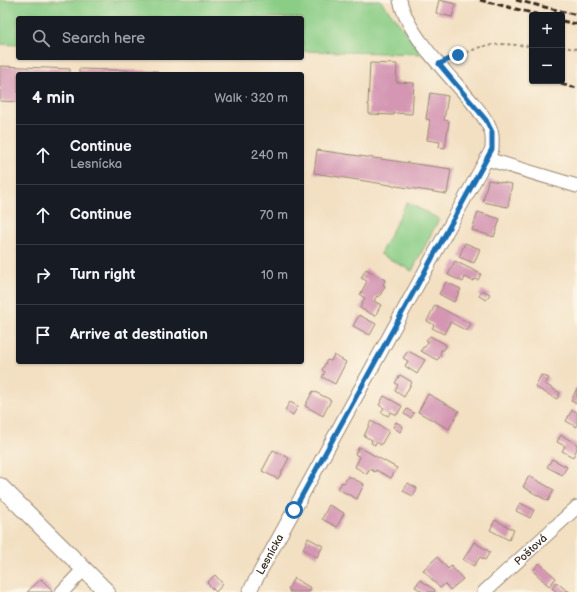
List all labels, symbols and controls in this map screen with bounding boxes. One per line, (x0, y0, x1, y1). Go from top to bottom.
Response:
map controls (529, 12, 565, 84)
button: + (529, 12, 565, 48)
search box (16, 16, 304, 60)
icon: search (30, 27, 52, 49)
text: Search here (62, 29, 145, 48)
route end (449, 46, 467, 64)
button: − (529, 48, 565, 84)
text: 4 min (32, 88, 75, 108)
text: Walk · 320 m (214, 90, 288, 106)
text: Continue (70, 137, 132, 156)
icon: ahead (32, 144, 54, 166)
text: 240 m (251, 147, 288, 163)
text: Lesnícka (70, 156, 122, 172)
icon: ahead (32, 204, 54, 226)
text: Continue (70, 205, 132, 224)
text: 70 m (260, 207, 288, 223)
icon: right (32, 264, 54, 286)
text: Turn right (70, 265, 135, 284)
text: 10 m (261, 267, 288, 283)
icon: arrive (32, 324, 54, 346)
text: Arrive at destination (70, 325, 208, 344)
route start (285, 501, 303, 519)
street label: Lesnícka (254, 532, 286, 577)
street label: Poštová (512, 532, 550, 568)

